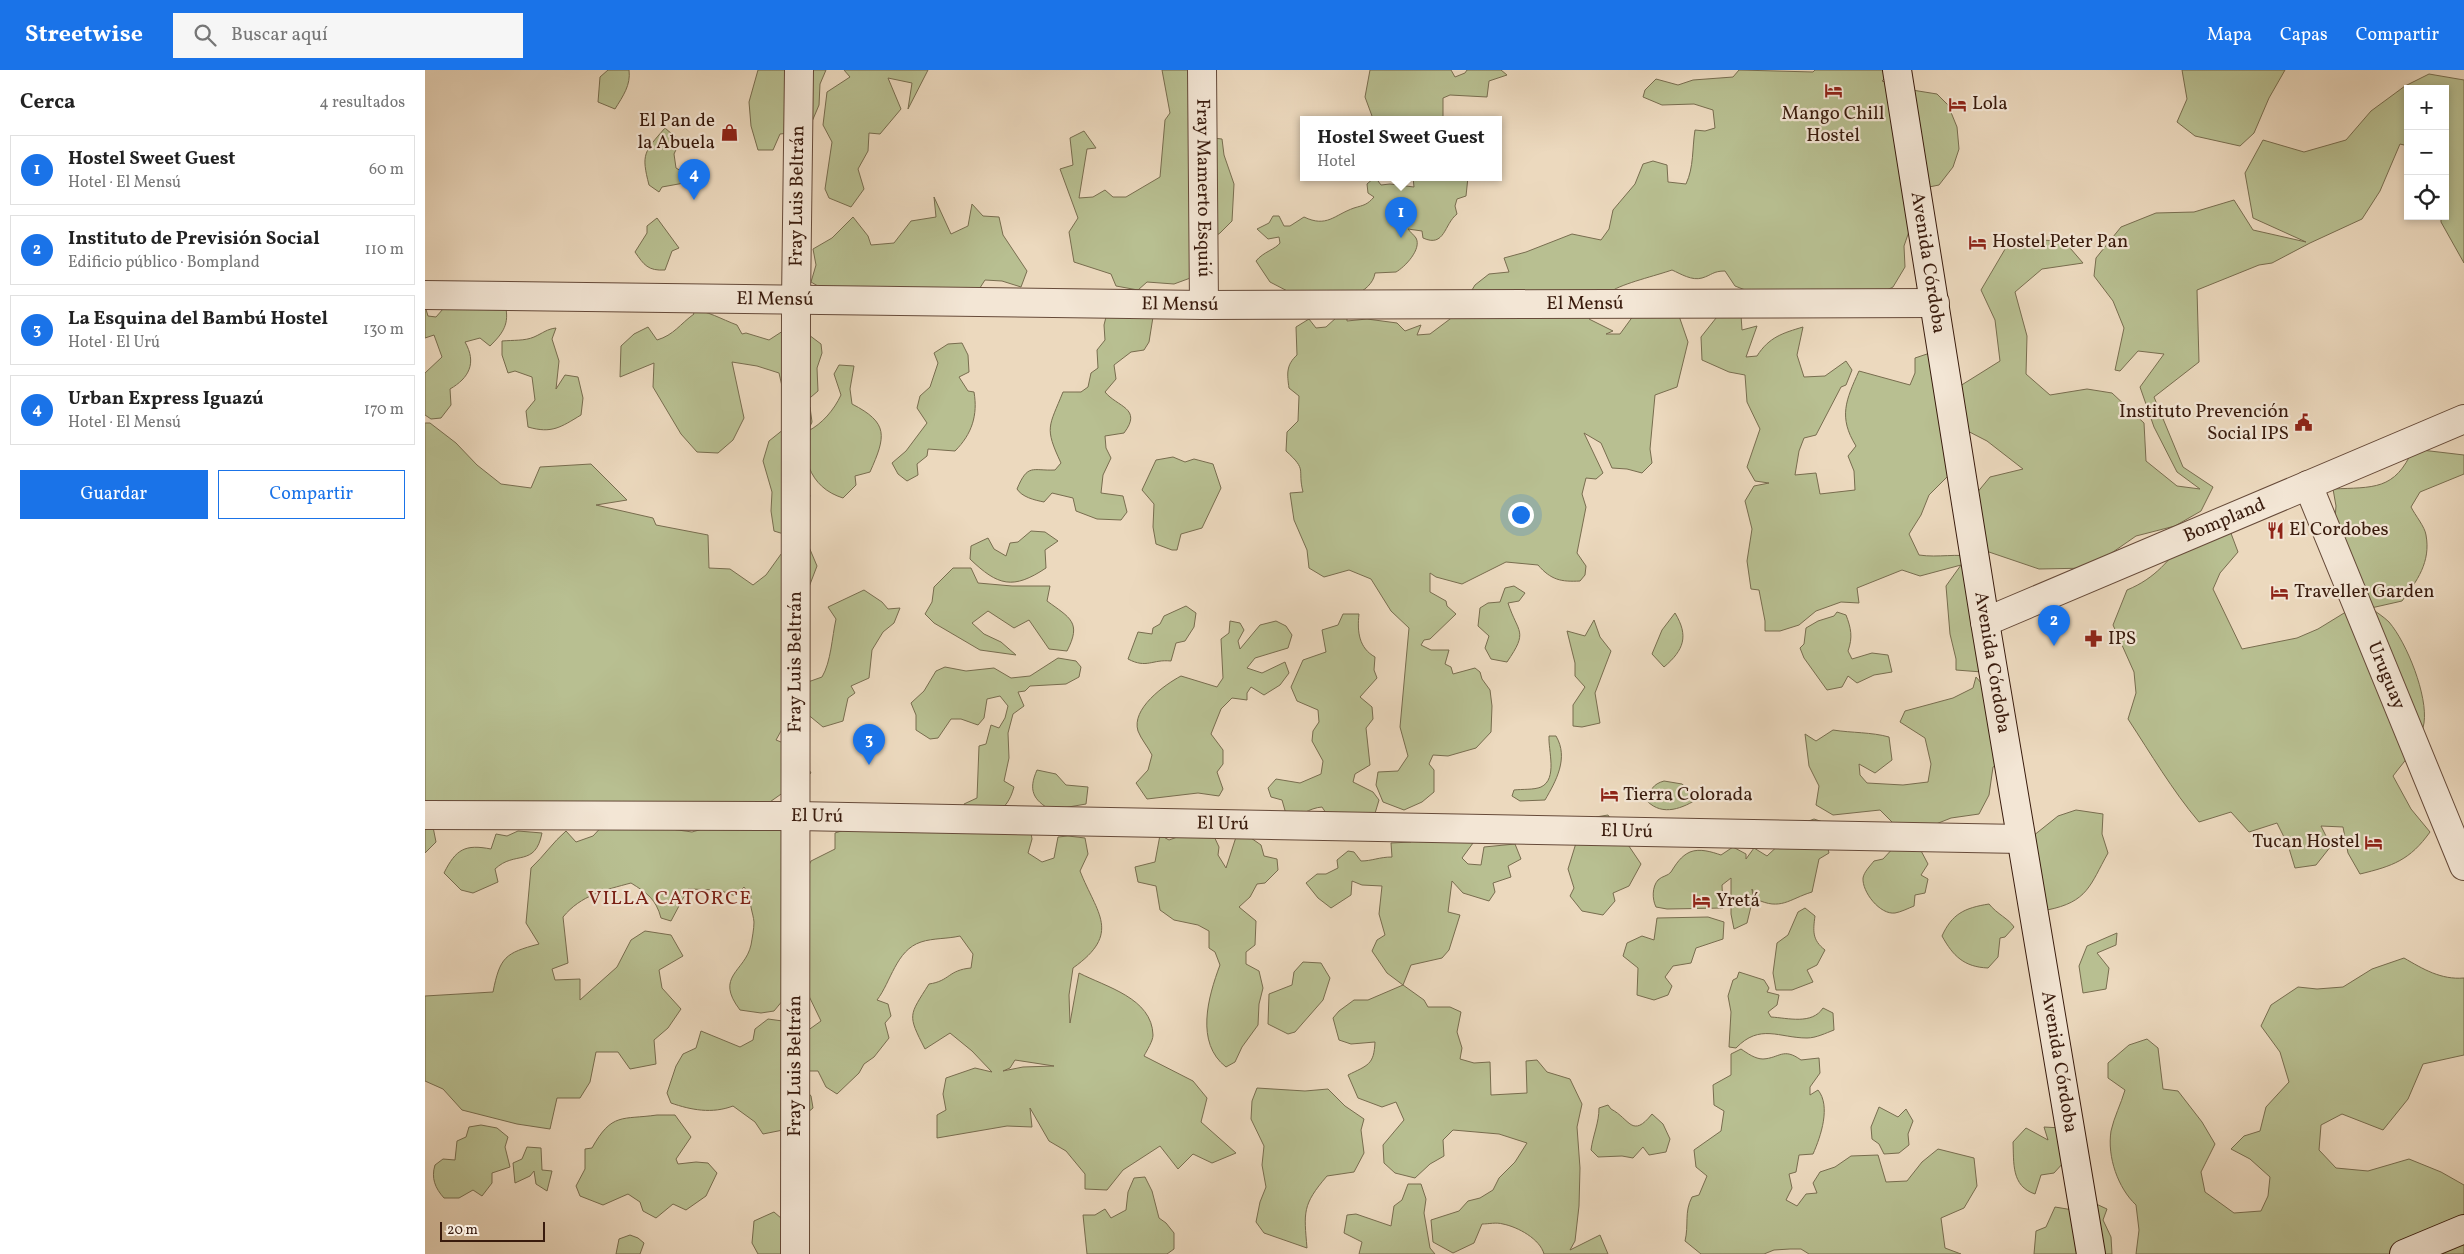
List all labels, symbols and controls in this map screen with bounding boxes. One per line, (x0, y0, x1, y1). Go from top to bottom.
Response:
search box (173, 13, 523, 58)
text: Streetwise (25, 18, 143, 52)
icon: search (191, 21, 219, 49)
text: Buscar aquí (231, 22, 328, 48)
text: Mapa (2207, 23, 2252, 48)
text: Capas (2280, 23, 2328, 48)
text: Compartir (2356, 23, 2439, 48)
hotel icon: Mango Chill Hostel (1823, 81, 1843, 101)
map controls (2404, 85, 2449, 220)
button: + (2404, 85, 2449, 130)
text: Cerca (20, 88, 75, 117)
place label: Lola (1972, 91, 2008, 117)
text: 4 resultados (319, 92, 405, 114)
hotel icon: Lola (1948, 94, 1968, 114)
street label: Fray Mamerto Esquiú (1189, 98, 1217, 278)
place label: Mango Chill Hostel (1782, 101, 1885, 149)
place label: El Pan de la Abuela (637, 108, 715, 156)
popup (1300, 116, 1502, 181)
shop icon: El Pan de la Abuela (719, 122, 739, 142)
street label: Fray Luis Beltrán (783, 125, 811, 267)
text: Hostel Sweet Guest (1317, 125, 1485, 151)
button: − (2404, 130, 2449, 175)
text: Hostel Sweet Guest (68, 146, 235, 172)
text: Hotel (1317, 151, 1356, 173)
text: 1 (34, 159, 40, 181)
text: 60 m (369, 159, 404, 181)
pin: 4 (678, 159, 710, 200)
text: Hotel · El Mensú (68, 172, 181, 194)
button: locate (2404, 175, 2449, 220)
street label: Avenida Córdoba (1904, 190, 1952, 335)
pin: 1 (1385, 197, 1417, 238)
text: Instituto de Previsión Social (68, 226, 320, 252)
place label: Hostel Peter Pan (1992, 229, 2128, 255)
hotel icon: Hostel Peter Pan (1968, 232, 1988, 252)
text: 2 (33, 239, 41, 261)
text: 110 m (365, 239, 404, 261)
text: Edificio público · Bompland (68, 252, 260, 274)
street label: El Mensú (736, 286, 814, 313)
street label: El Mensú (1141, 291, 1219, 318)
street label: El Mensú (1546, 291, 1624, 317)
text: La Esquina del Bambú Hostel (68, 306, 328, 332)
text: 3 (33, 319, 41, 341)
text: 130 m (363, 319, 404, 341)
text: Hotel · El Urú (68, 332, 160, 354)
text: Urban Express Iguazú (68, 386, 264, 412)
text: 4 (32, 399, 42, 421)
text: 170 m (364, 399, 404, 421)
place label: Instituto Prevención Social IPS (2119, 399, 2289, 447)
text: Hotel · El Mensú (68, 412, 181, 434)
public building icon: Instituto Prevención Social IPS (2293, 413, 2313, 433)
button: Guardar (20, 470, 208, 519)
button: Compartir (218, 470, 405, 519)
street label: Bompland (2179, 492, 2269, 549)
your location (1508, 502, 1534, 528)
place label: El Cordobes (2289, 517, 2389, 543)
restaurant icon: El Cordobes (2265, 520, 2285, 540)
place label: Traveller Garden (2294, 579, 2435, 605)
hotel icon: Traveller Garden (2270, 582, 2290, 602)
street label: Avenida Córdoba (1967, 590, 2016, 735)
street label: Fray Luis Beltrán (783, 591, 809, 733)
pin: 2 (2038, 605, 2070, 646)
place label: IPS (2108, 626, 2136, 652)
pharmacy icon: IPS (2084, 629, 2104, 649)
street label: Uruguay (2361, 638, 2412, 713)
pin: 3 (853, 724, 885, 765)
place label: Tierra Colorada (1623, 782, 1753, 808)
hotel icon: Tierra Colorada (1599, 785, 1619, 805)
street label: El Urú (791, 803, 843, 830)
street label: El Urú (1196, 811, 1249, 838)
street label: El Urú (1600, 818, 1653, 845)
place label: Tucan Hostel (2252, 829, 2360, 855)
hotel icon: Tucan Hostel (2364, 832, 2384, 852)
district label: VILLA CATORCE (588, 885, 752, 913)
place label: Yretá (1716, 888, 1760, 914)
hotel icon: Yretá (1692, 891, 1712, 911)
street label: Avenida Córdoba (2034, 989, 2083, 1135)
street label: Fray Luis Beltrán (782, 995, 808, 1137)
scale bar (440, 1219, 545, 1242)
text: 20 m (447, 1221, 478, 1240)

